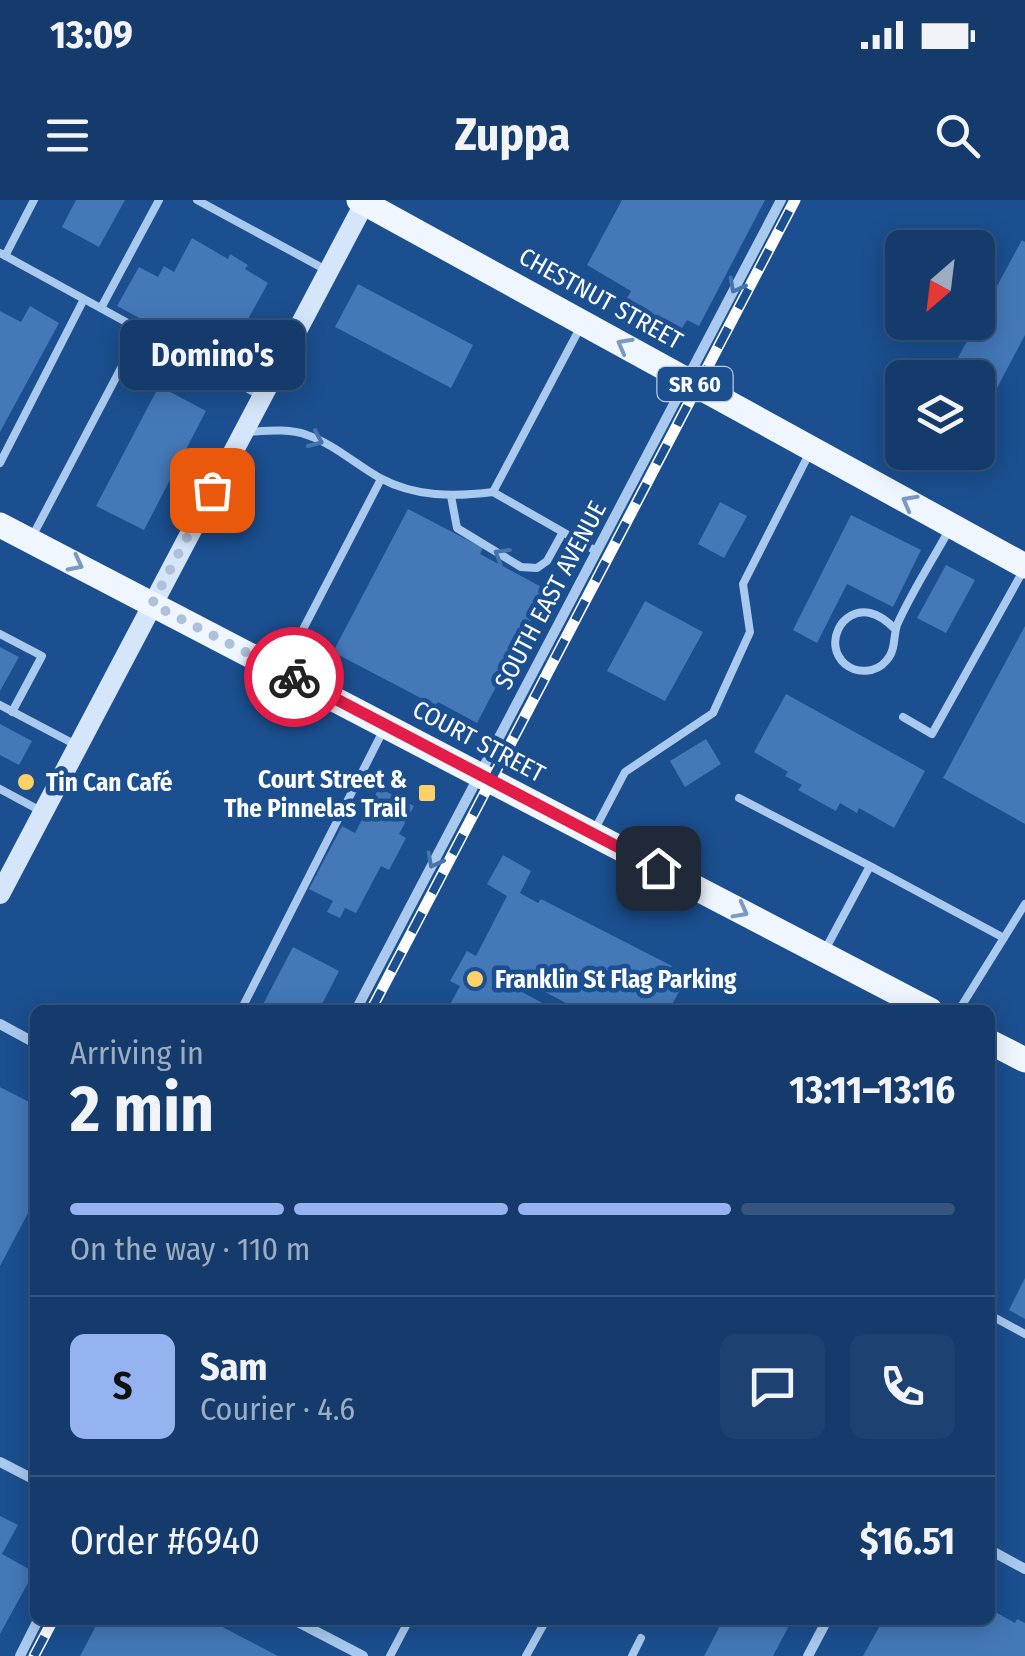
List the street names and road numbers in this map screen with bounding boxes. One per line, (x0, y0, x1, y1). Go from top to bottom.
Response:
street label: CHESTNUT STREET (514, 242, 688, 356)
road number: SR 60 (658, 367, 732, 401)
street label: SOUTH EAST AVENUE (489, 496, 613, 695)
street label: COURT STREET (407, 695, 550, 789)

